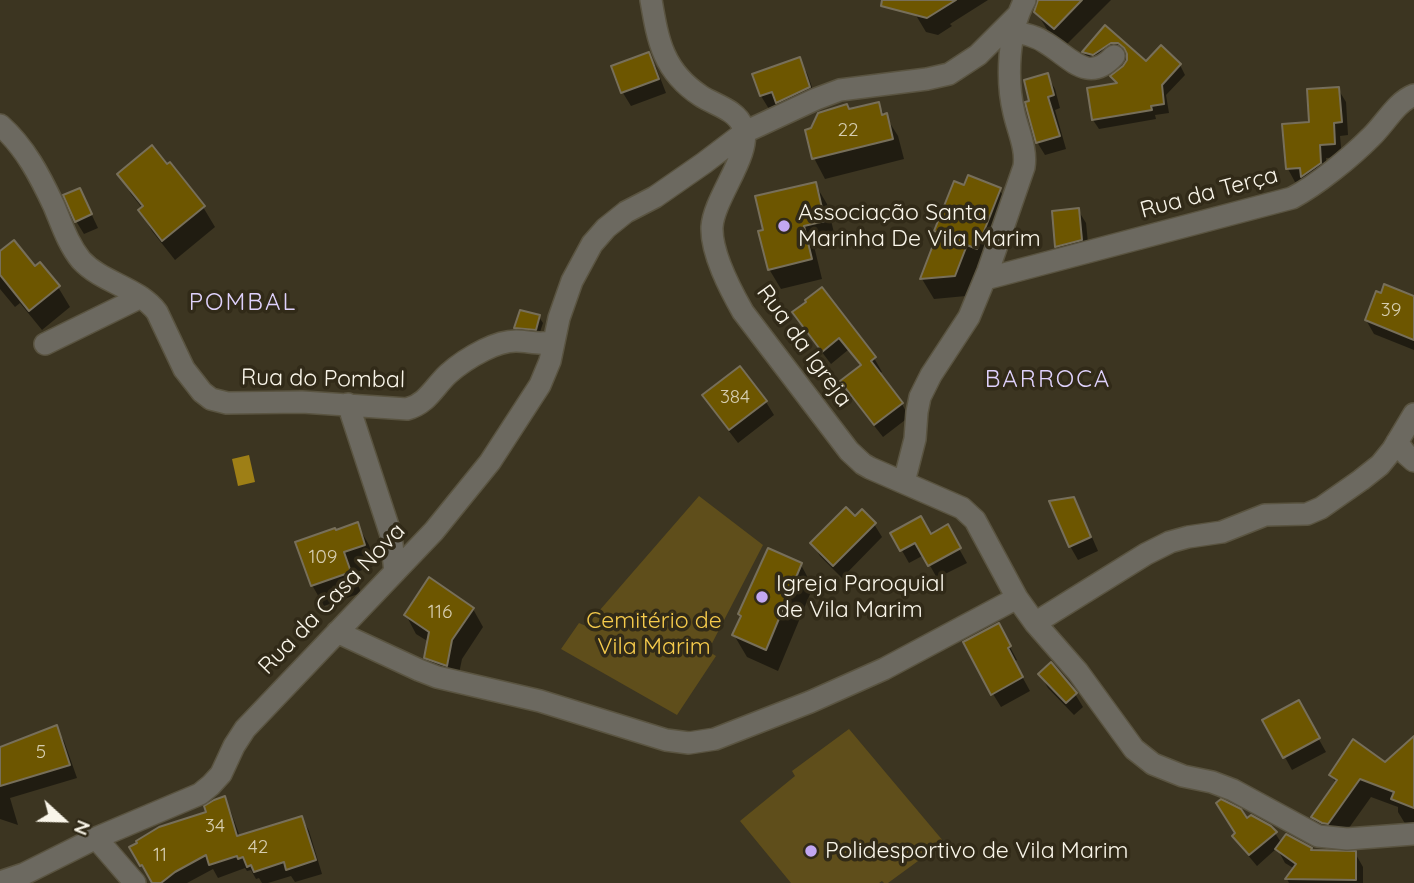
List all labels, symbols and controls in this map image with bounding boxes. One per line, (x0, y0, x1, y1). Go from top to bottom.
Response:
house number: 22 (837, 119, 859, 141)
street label: Rua da Terça (1137, 161, 1281, 225)
place label: Associação Santa Marinha De Vila Marim (798, 199, 1041, 253)
marker: Associação Santa Marinha De Vila Marim (776, 218, 792, 234)
street label: Rua da Igreja (750, 280, 858, 412)
district label: POMBAL (190, 289, 296, 317)
house number: 39 (1381, 299, 1401, 321)
street label: Rua do Pombal (241, 364, 405, 394)
district label: BARROCA (986, 366, 1110, 394)
house number: 384 (720, 386, 750, 408)
street label: Rua da Casa Nova (253, 518, 411, 680)
house number: 109 (309, 546, 337, 568)
place label: Igreja Paroquial de Vila Marim (776, 570, 945, 624)
marker: Igreja Paroquial de Vila Marim (754, 589, 770, 605)
house number: 116 (428, 601, 452, 623)
park label: Cemitério de Vila Marim (586, 607, 722, 661)
house number: 5 (36, 741, 46, 763)
north arrow (28, 785, 98, 855)
house number: 34 (205, 815, 225, 837)
text: N (69, 817, 96, 839)
house number: 42 (248, 836, 268, 858)
place label: Polidesportivo de Vila Marim (825, 837, 1129, 865)
marker: Polidesportivo de Vila Marim (803, 843, 819, 859)
house number: 11 (153, 844, 167, 866)

